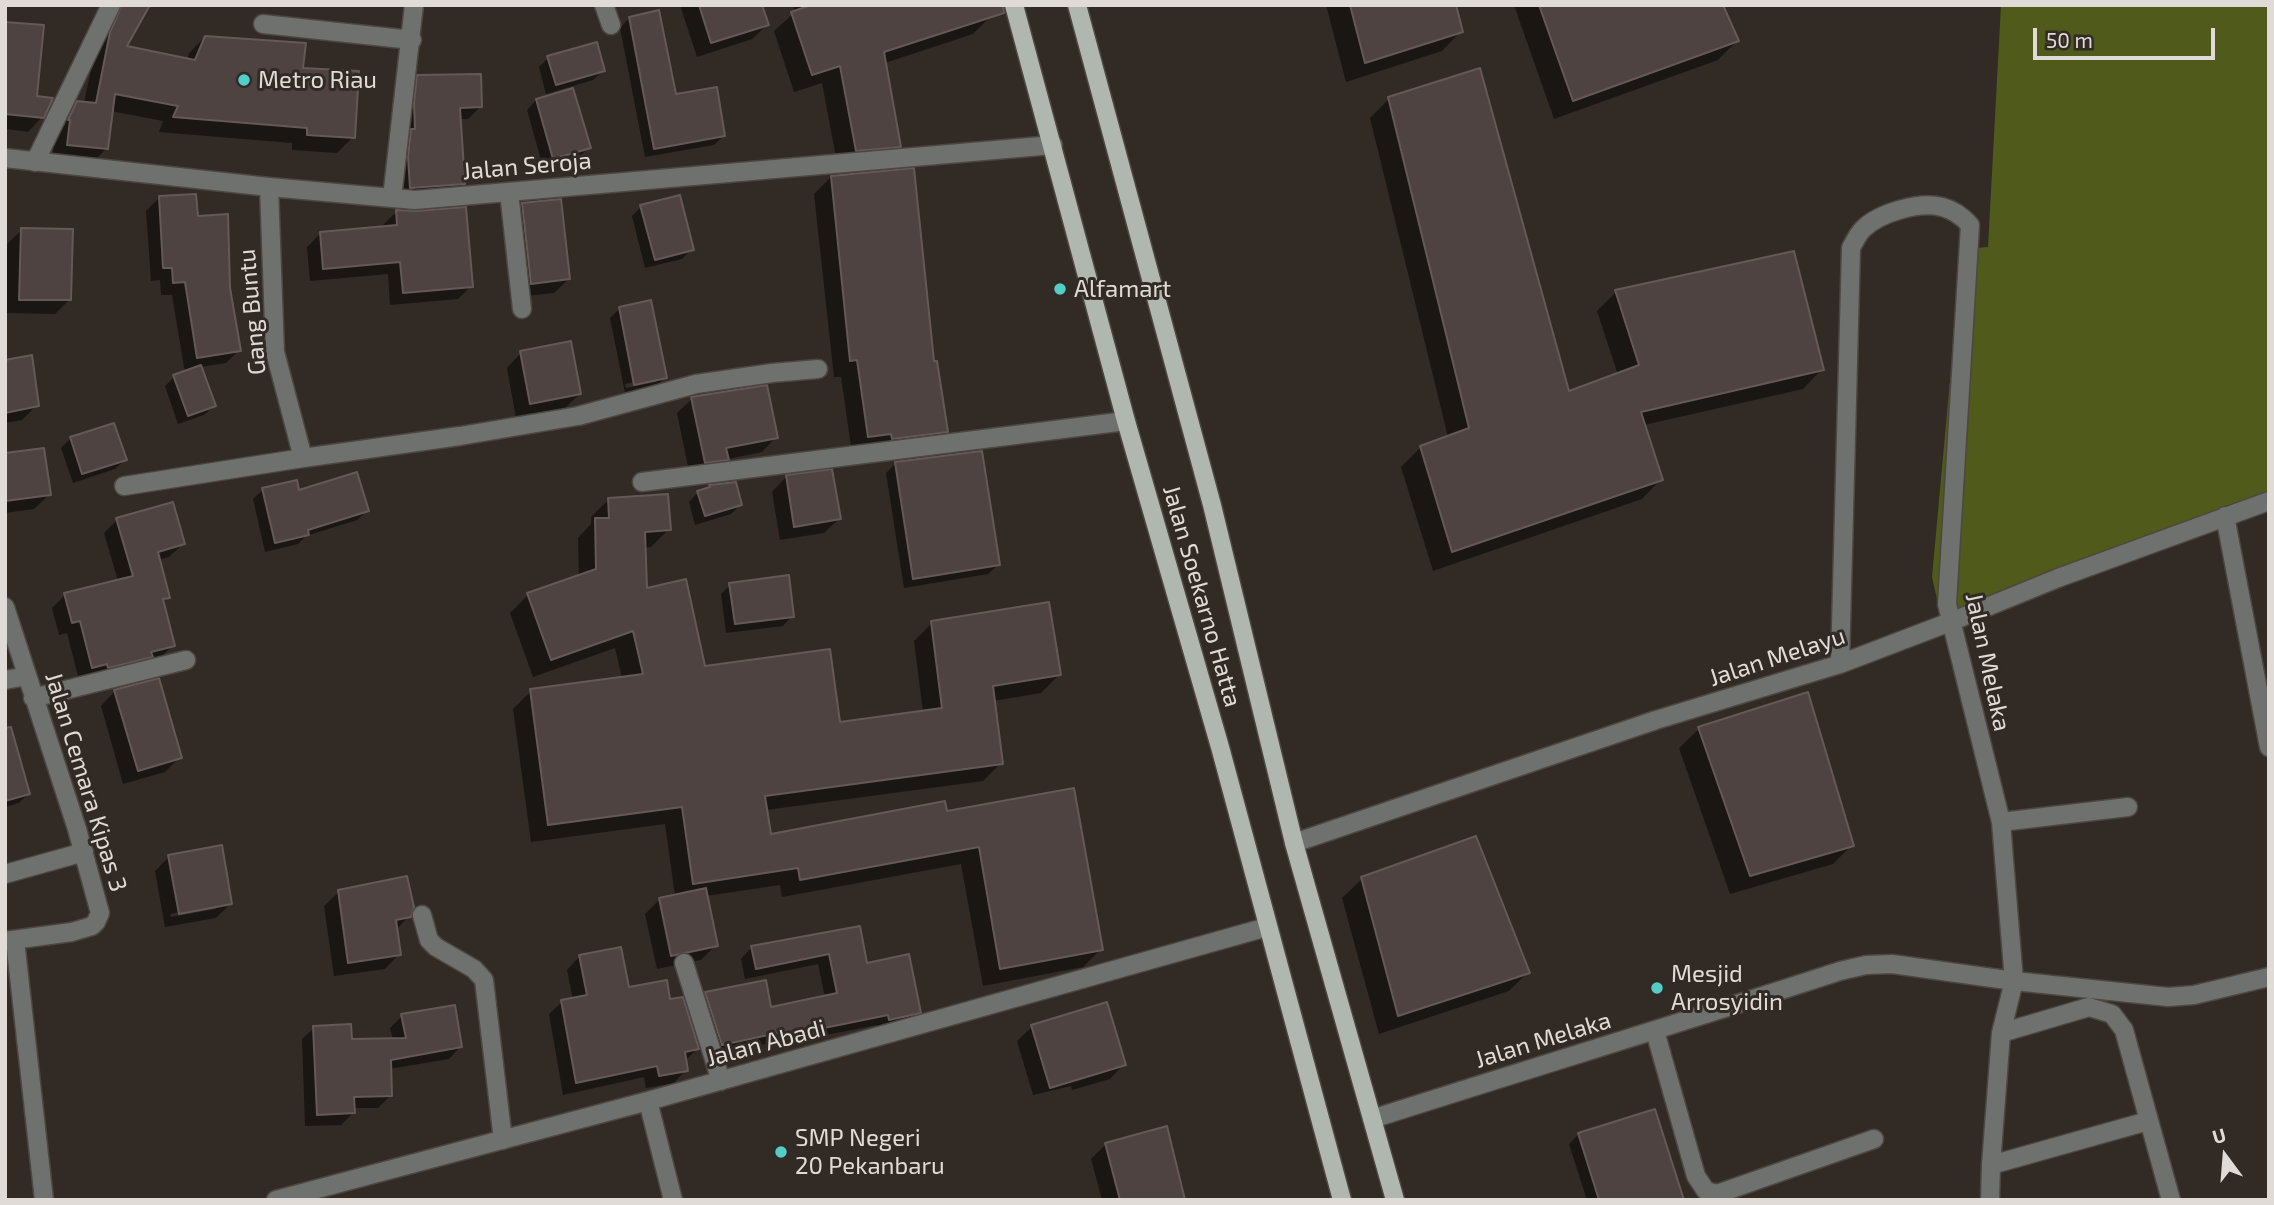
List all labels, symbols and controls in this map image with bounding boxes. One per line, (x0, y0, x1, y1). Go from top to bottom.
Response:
scale bar (2036, 14, 2218, 58)
text: 50 m (2046, 27, 2093, 52)
place label: Metro Riau (258, 66, 377, 94)
marker: Metro Riau (236, 72, 252, 88)
street label: Jalan Seroja (461, 146, 593, 186)
street label: Gang Buntu (232, 248, 272, 376)
place label: Alfamart (1074, 275, 1171, 303)
marker: Alfamart (1052, 281, 1068, 297)
street label: Jalan Soekarno Hatta (1157, 482, 1247, 710)
street label: Jalan Melaka (1959, 590, 2017, 734)
street label: Jalan Melayu (1705, 621, 1849, 693)
street label: Jalan Cemara Kipas 3 (39, 669, 133, 895)
place label: Mesjid Arrosyidin (1671, 960, 1783, 1016)
marker: Mesjid Arrosyidin (1649, 980, 1665, 996)
street label: Jalan Melaka (1472, 1006, 1614, 1074)
street label: Jalan Abadi (703, 1013, 829, 1073)
north arrow (2190, 1121, 2260, 1191)
text: U (2210, 1122, 2229, 1148)
place label: SMP Negeri 20 Pekanbaru (795, 1124, 945, 1180)
marker: SMP Negeri 20 Pekanbaru (773, 1144, 789, 1160)

